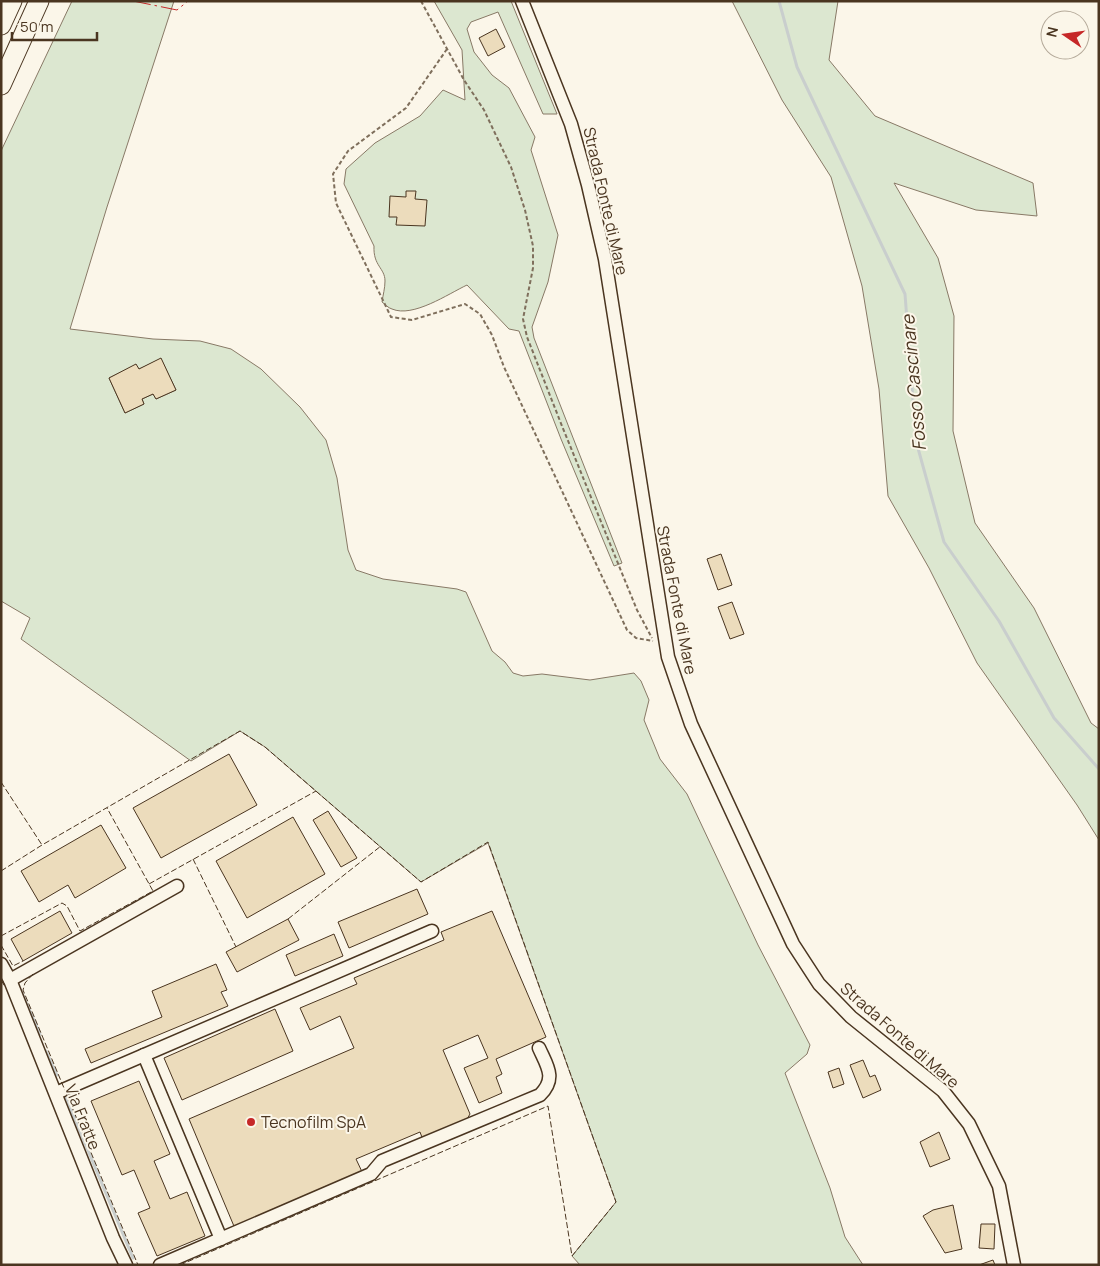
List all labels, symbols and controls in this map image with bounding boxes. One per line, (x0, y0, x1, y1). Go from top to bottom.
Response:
scale bar (12, 10, 98, 42)
north arrow (1040, 10, 1090, 60)
text: 50 m (20, 16, 54, 37)
text: N (1041, 25, 1062, 39)
street label: Strada Fonte di Mare (578, 125, 634, 277)
water label: Fosso Cascinare (895, 313, 931, 452)
street label: Strada Fonte di Mare (652, 524, 702, 676)
street label: Strada Fonte di Mare (836, 977, 964, 1093)
street label: Via Fratte (60, 1081, 106, 1153)
place label: Tecnofilm SpA (261, 1111, 366, 1133)
marker: Tecnofilm SpA (245, 1116, 257, 1128)

